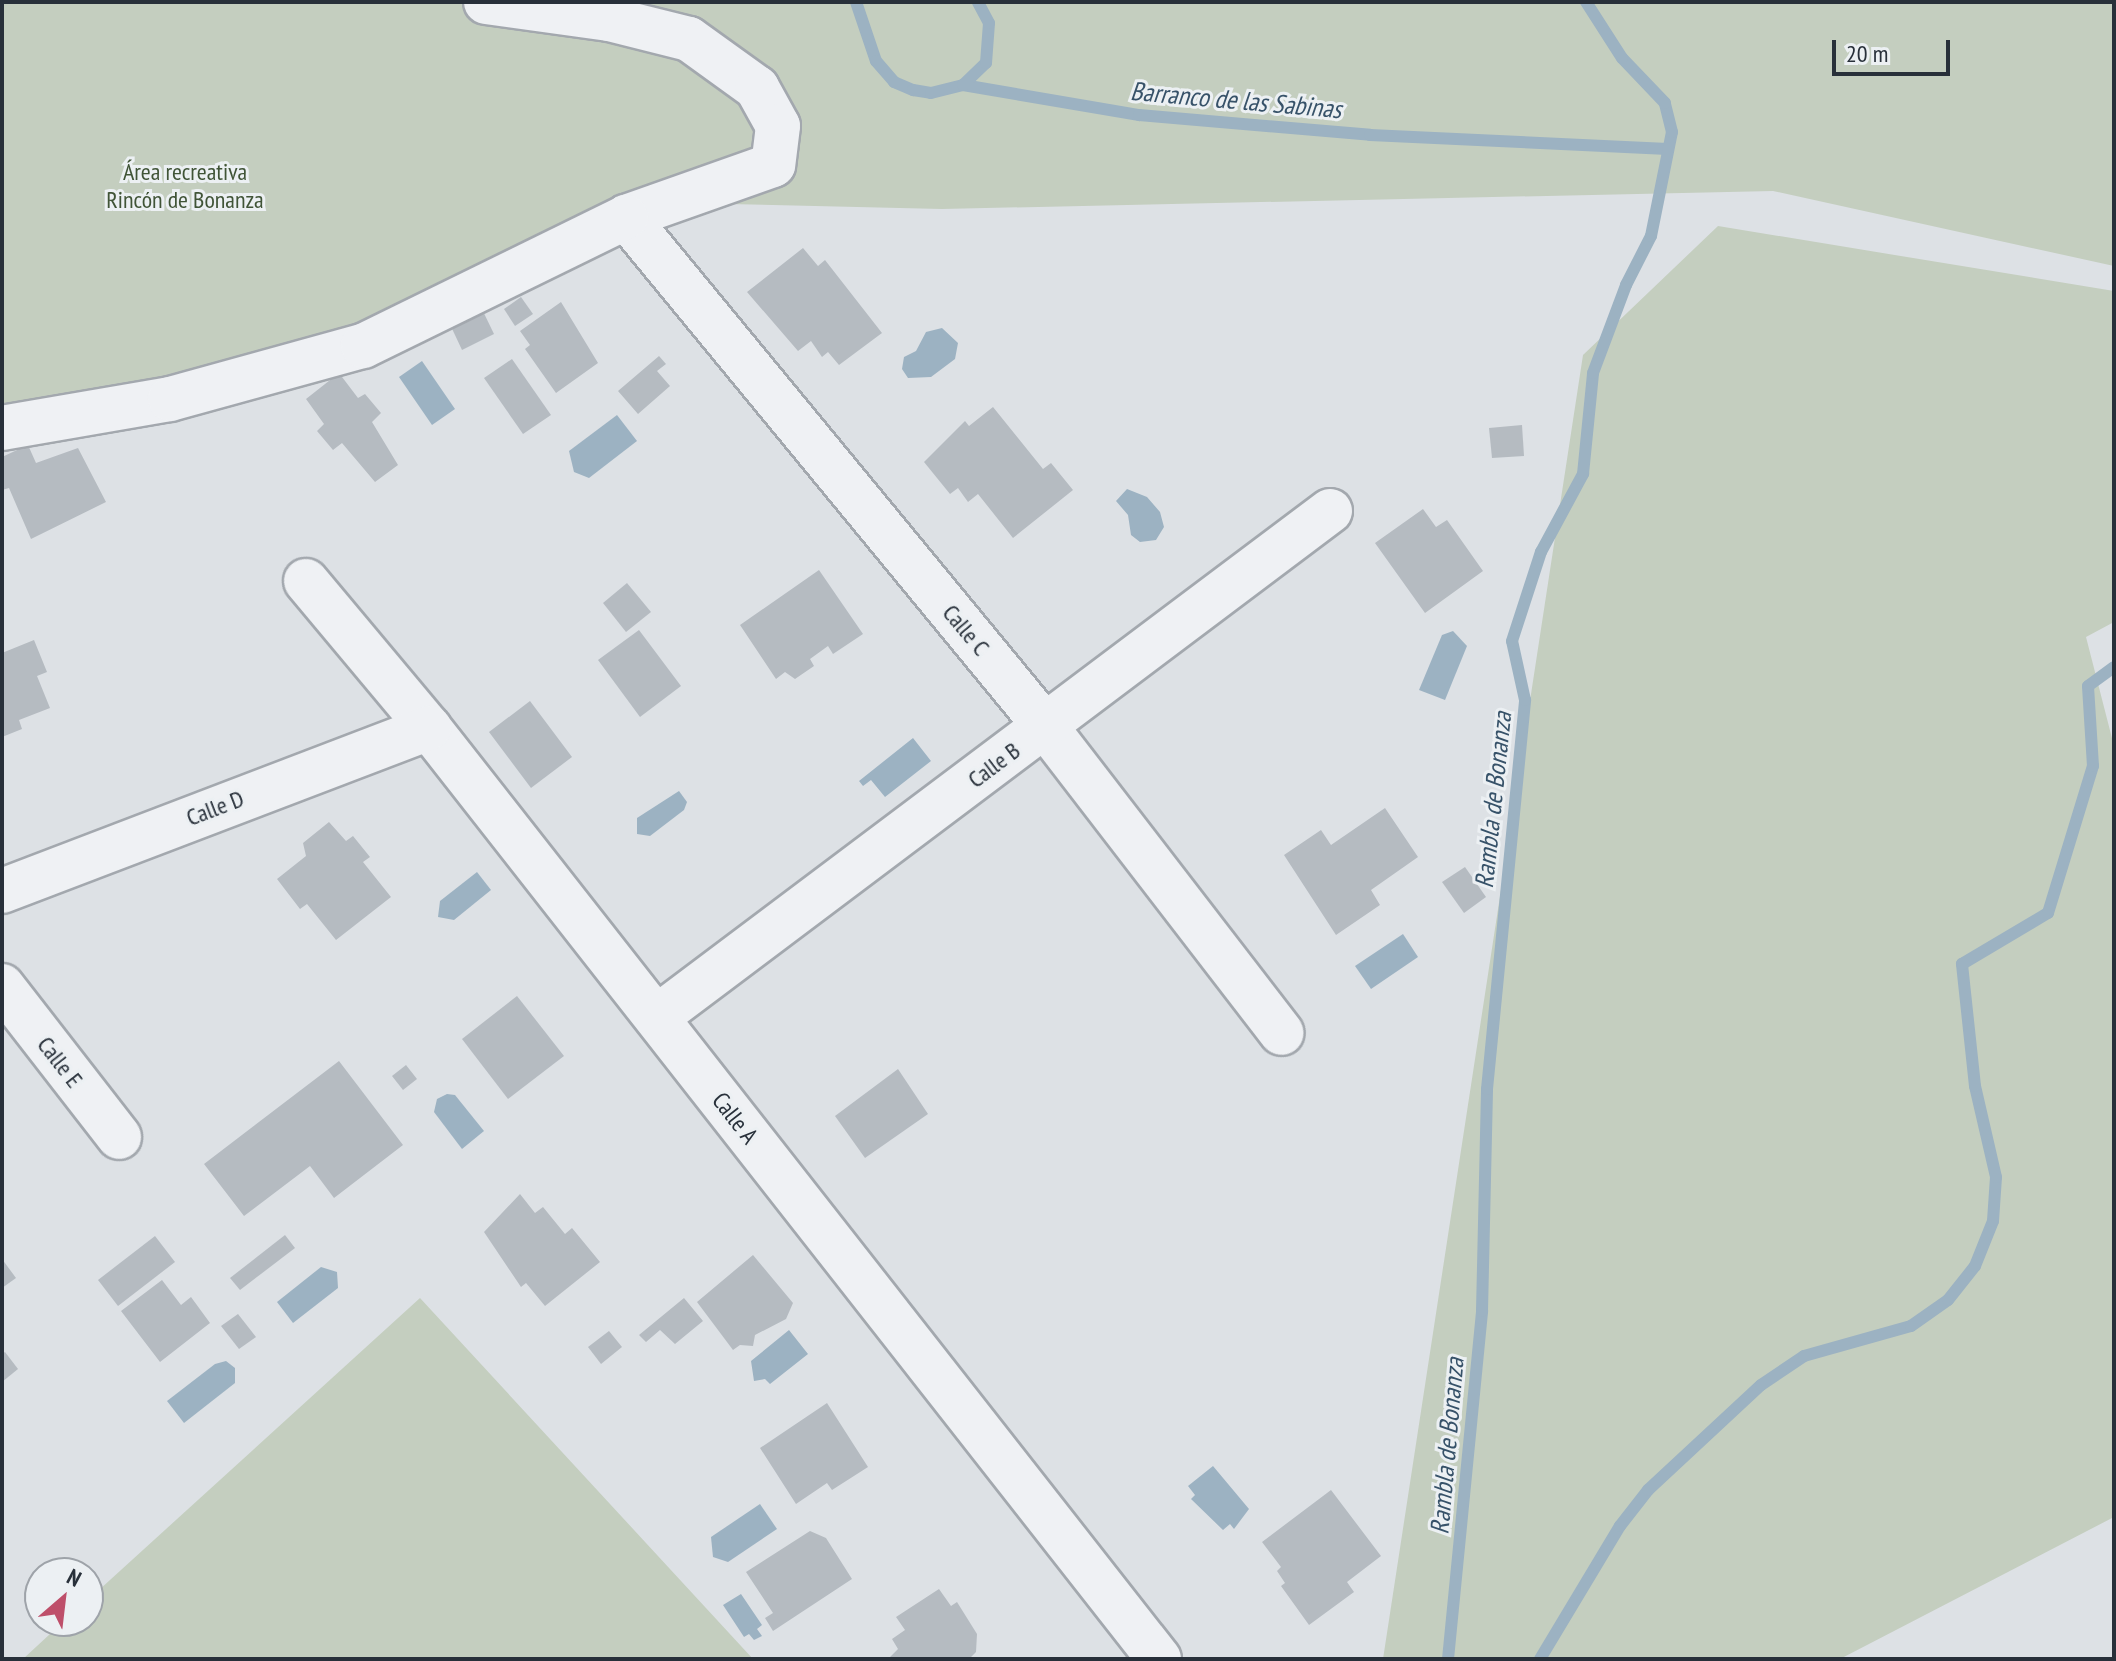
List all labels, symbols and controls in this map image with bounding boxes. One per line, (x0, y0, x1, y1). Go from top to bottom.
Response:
scale bar (1836, 24, 1954, 74)
text: 20 m (1846, 38, 1888, 69)
water label: Barranco de las Sabinas (1129, 75, 1343, 125)
park label: Área recreativa Rincón de Bonanza (106, 158, 264, 214)
street label: Calle C (937, 599, 995, 661)
water label: Rambla de Bonanza (1468, 710, 1518, 890)
street label: Calle B (962, 736, 1026, 794)
street label: Calle D (182, 784, 248, 832)
street label: Calle E (31, 1031, 89, 1093)
street label: Calle A (706, 1086, 764, 1150)
water label: Rambla de Bonanza (1424, 1356, 1470, 1536)
north arrow (24, 1557, 104, 1637)
text: N (62, 1562, 86, 1593)

